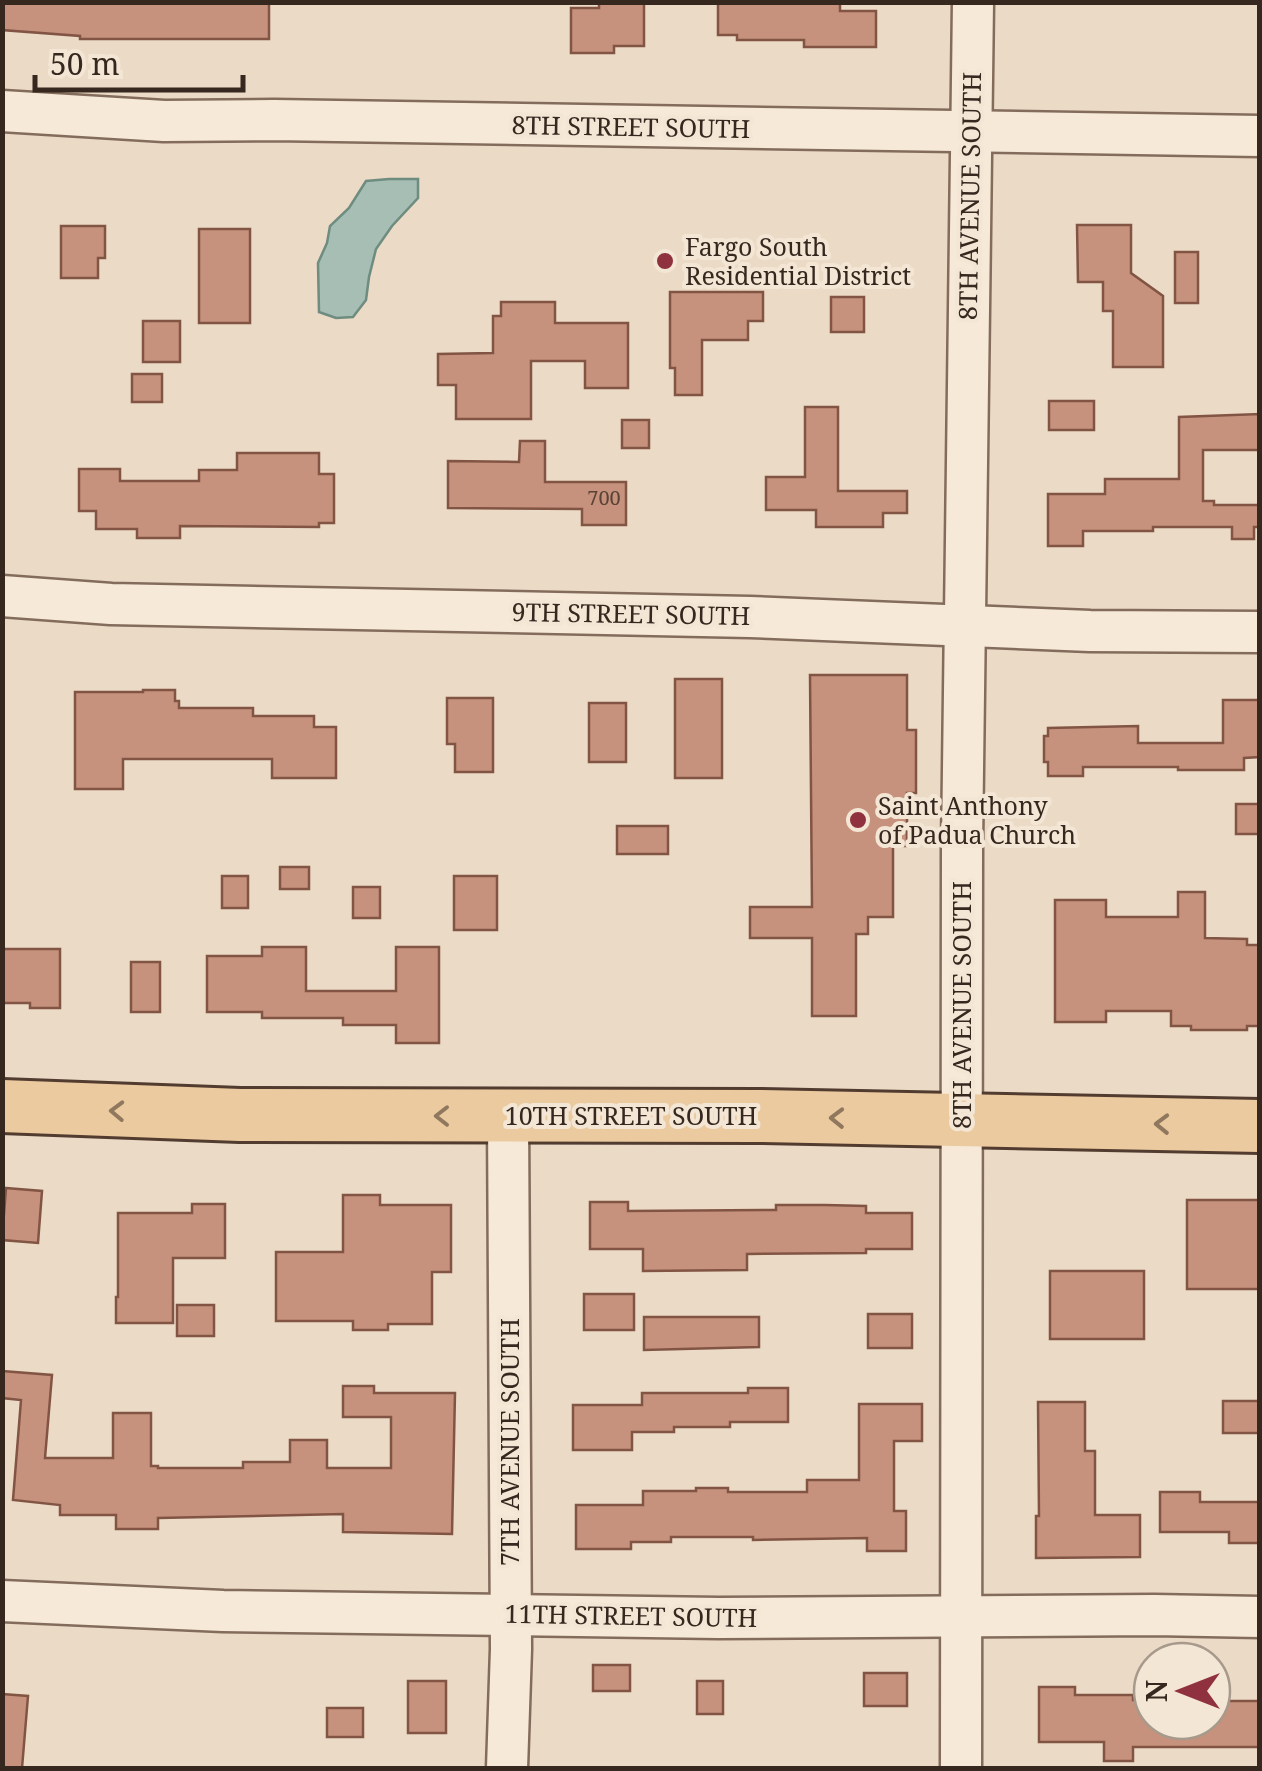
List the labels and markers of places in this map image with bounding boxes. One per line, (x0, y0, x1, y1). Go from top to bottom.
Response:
place label: Fargo South Residential District (685, 229, 911, 292)
marker: Fargo South Residential District (654, 250, 676, 272)
place label: Saint Anthony of Padua Church (878, 788, 1076, 851)
marker: Saint Anthony of Padua Church (847, 809, 869, 831)

